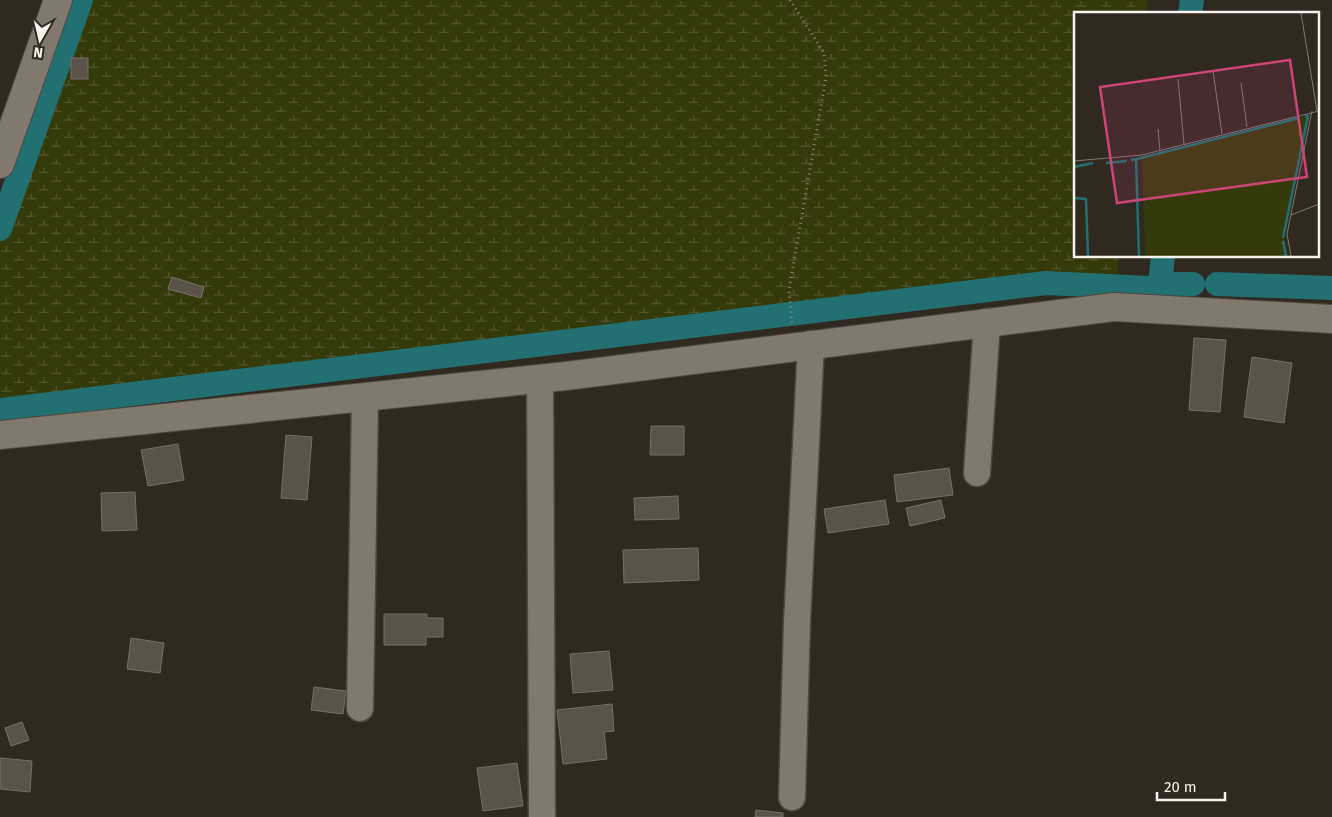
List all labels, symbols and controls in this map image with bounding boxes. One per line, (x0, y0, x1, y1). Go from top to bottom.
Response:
inset map (1074, 12, 1320, 258)
north arrow (15, 15, 65, 65)
text: N (32, 43, 44, 61)
scale bar (1157, 770, 1224, 802)
text: 20 m (1164, 778, 1197, 796)

